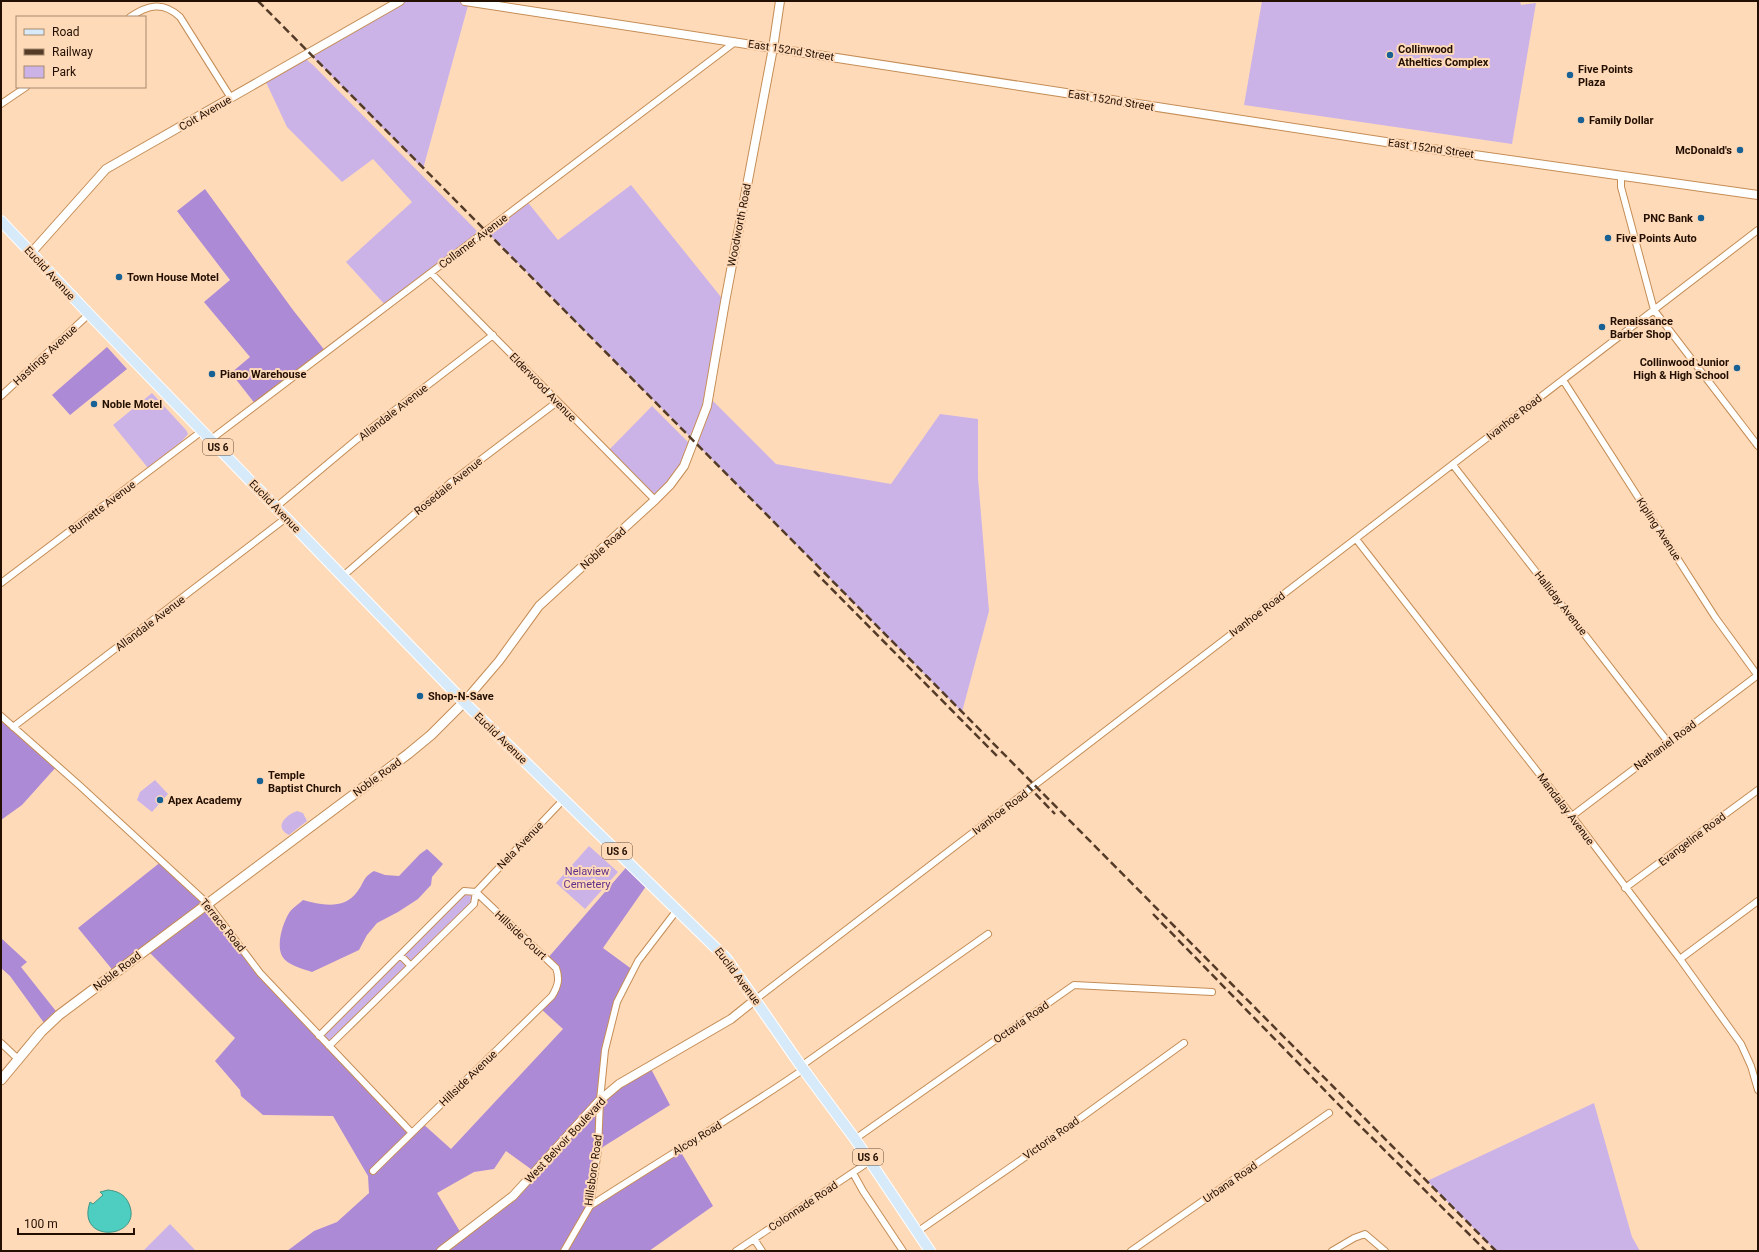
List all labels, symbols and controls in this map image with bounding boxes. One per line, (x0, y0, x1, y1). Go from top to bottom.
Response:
legend (16, 16, 146, 88)
text: Road (52, 25, 80, 39)
street label: East 152nd Street (747, 37, 835, 64)
place label: Collinwood Atheltics Complex (1398, 43, 1489, 69)
text: Railway (52, 45, 93, 59)
marker: Collinwood Atheltics Complex (1385, 50, 1395, 60)
place label: Five Points Plaza (1578, 63, 1633, 89)
text: Park (52, 65, 77, 79)
marker: Five Points Plaza (1565, 70, 1575, 80)
street label: East 152nd Street (1067, 87, 1155, 114)
street label: Coit Avenue (177, 93, 234, 134)
place label: Family Dollar (1589, 114, 1653, 127)
marker: Family Dollar (1576, 115, 1586, 125)
street label: East 152nd Street (1387, 136, 1475, 161)
place label: McDonald's (1675, 144, 1732, 157)
marker: McDonald's (1735, 145, 1745, 155)
street label: Woodworth Road (725, 182, 754, 268)
street label: Collamer Avenue (436, 211, 510, 271)
place label: PNC Bank (1643, 212, 1693, 225)
marker: PNC Bank (1696, 213, 1706, 223)
place label: Five Points Auto (1616, 232, 1697, 245)
marker: Five Points Auto (1603, 233, 1613, 243)
street label: Euclid Avenue (22, 244, 78, 303)
place label: Town House Motel (127, 271, 219, 284)
marker: Town House Motel (114, 272, 124, 282)
place label: Renaissance Barber Shop (1610, 315, 1673, 341)
street label: Hastings Avenue (11, 322, 80, 388)
marker: Renaissance Barber Shop (1597, 322, 1607, 332)
street label: Elderwood Avenue (507, 350, 579, 425)
place label: Collinwood Junior High & High School (1633, 356, 1729, 382)
marker: Collinwood Junior High & High School (1732, 363, 1742, 373)
place label: Piano Warehouse (220, 368, 306, 381)
marker: Piano Warehouse (207, 369, 217, 379)
street label: Allandale Avenue (356, 381, 431, 443)
street label: Ivanhoe Road (1484, 392, 1544, 443)
place label: Noble Motel (102, 398, 162, 411)
marker: Noble Motel (89, 399, 99, 409)
road number: US 6 (203, 439, 233, 455)
street label: Rosedale Avenue (412, 455, 485, 518)
street label: Euclid Avenue (246, 477, 303, 536)
street label: Burnette Avenue (66, 478, 138, 537)
street label: Kipling Avenue (1634, 496, 1684, 563)
street label: Noble Road (578, 525, 629, 572)
street label: Halliday Avenue (1532, 569, 1590, 638)
street label: Ivanhoe Road (1227, 589, 1288, 640)
street label: Allandale Avenue (113, 593, 188, 654)
place label: Shop-N-Save (428, 690, 494, 703)
marker: Shop-N-Save (415, 691, 425, 701)
street label: Euclid Avenue (472, 710, 530, 767)
street label: Nathaniel Road (1632, 718, 1699, 773)
street label: Noble Road (351, 755, 404, 799)
place label: Temple Baptist Church (268, 769, 341, 795)
street label: Mandalay Avenue (1534, 771, 1597, 848)
marker: Temple Baptist Church (255, 776, 265, 786)
street label: Ivanhoe Road (970, 787, 1031, 838)
place label: Apex Academy (168, 794, 242, 807)
marker: Apex Academy (155, 795, 165, 805)
street label: Evangeline Road (1656, 810, 1728, 869)
street label: Nela Avenue (494, 819, 546, 872)
road number: US 6 (602, 843, 632, 859)
park label: Nelaview Cemetery (564, 865, 611, 891)
street label: Terrace Road (197, 896, 248, 955)
street label: Hillside Court (492, 908, 550, 963)
street label: Euclid Avenue (712, 945, 763, 1008)
street label: Noble Road (91, 949, 144, 994)
street label: Octavia Road (991, 999, 1052, 1046)
street label: Hillside Avenue (437, 1048, 500, 1109)
street label: West Belvoir Boulevard (522, 1095, 608, 1186)
street label: Victoria Road (1021, 1114, 1082, 1163)
street label: Alcoy Road (670, 1119, 724, 1158)
street label: Hillsboro Road (582, 1134, 605, 1207)
road number: US 6 (853, 1149, 883, 1165)
street label: Urbana Road (1201, 1159, 1260, 1206)
street label: Colonnade Road (766, 1179, 840, 1234)
scale bar (18, 1210, 134, 1236)
text: 100 m (24, 1217, 58, 1231)

